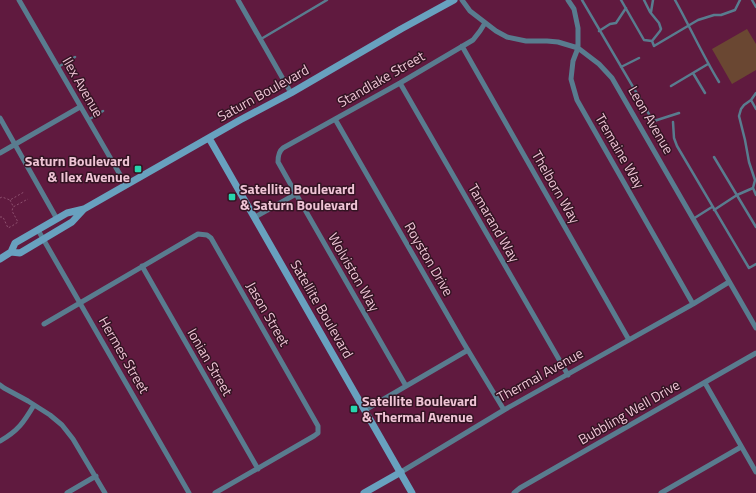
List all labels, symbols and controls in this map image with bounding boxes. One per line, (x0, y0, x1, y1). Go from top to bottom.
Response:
street label: Standlake Street (333, 45, 428, 112)
street label: Ilex Avenue (58, 53, 109, 121)
street label: Saturn Boulevard (213, 59, 312, 126)
street label: Leon Avenue (623, 82, 679, 158)
street label: Tremaine Way (591, 109, 650, 192)
street label: Thelborn Way (527, 146, 586, 227)
place label: Saturn Boulevard & Ilex Avenue (25, 150, 130, 187)
marker: Saturn Boulevard & Ilex Avenue (133, 164, 143, 174)
place label: Satellite Boulevard & Saturn Boulevard (240, 178, 358, 215)
street label: Tamarand Way (463, 180, 526, 266)
marker: Satellite Boulevard & Saturn Boulevard (227, 192, 237, 202)
street label: Royston Drive (400, 218, 459, 300)
street label: Wolviston Way (323, 228, 386, 315)
street label: Satellite Boulevard (286, 256, 359, 362)
street label: Jason Street (241, 277, 295, 350)
street label: Hermes Street (94, 312, 155, 397)
street label: Ionian Street (183, 324, 238, 400)
street label: Thermal Avenue (493, 342, 587, 407)
street label: Bubbling Well Drive (574, 374, 683, 449)
place label: Satellite Boulevard & Thermal Avenue (362, 390, 477, 427)
marker: Satellite Boulevard & Thermal Avenue (349, 404, 359, 414)

